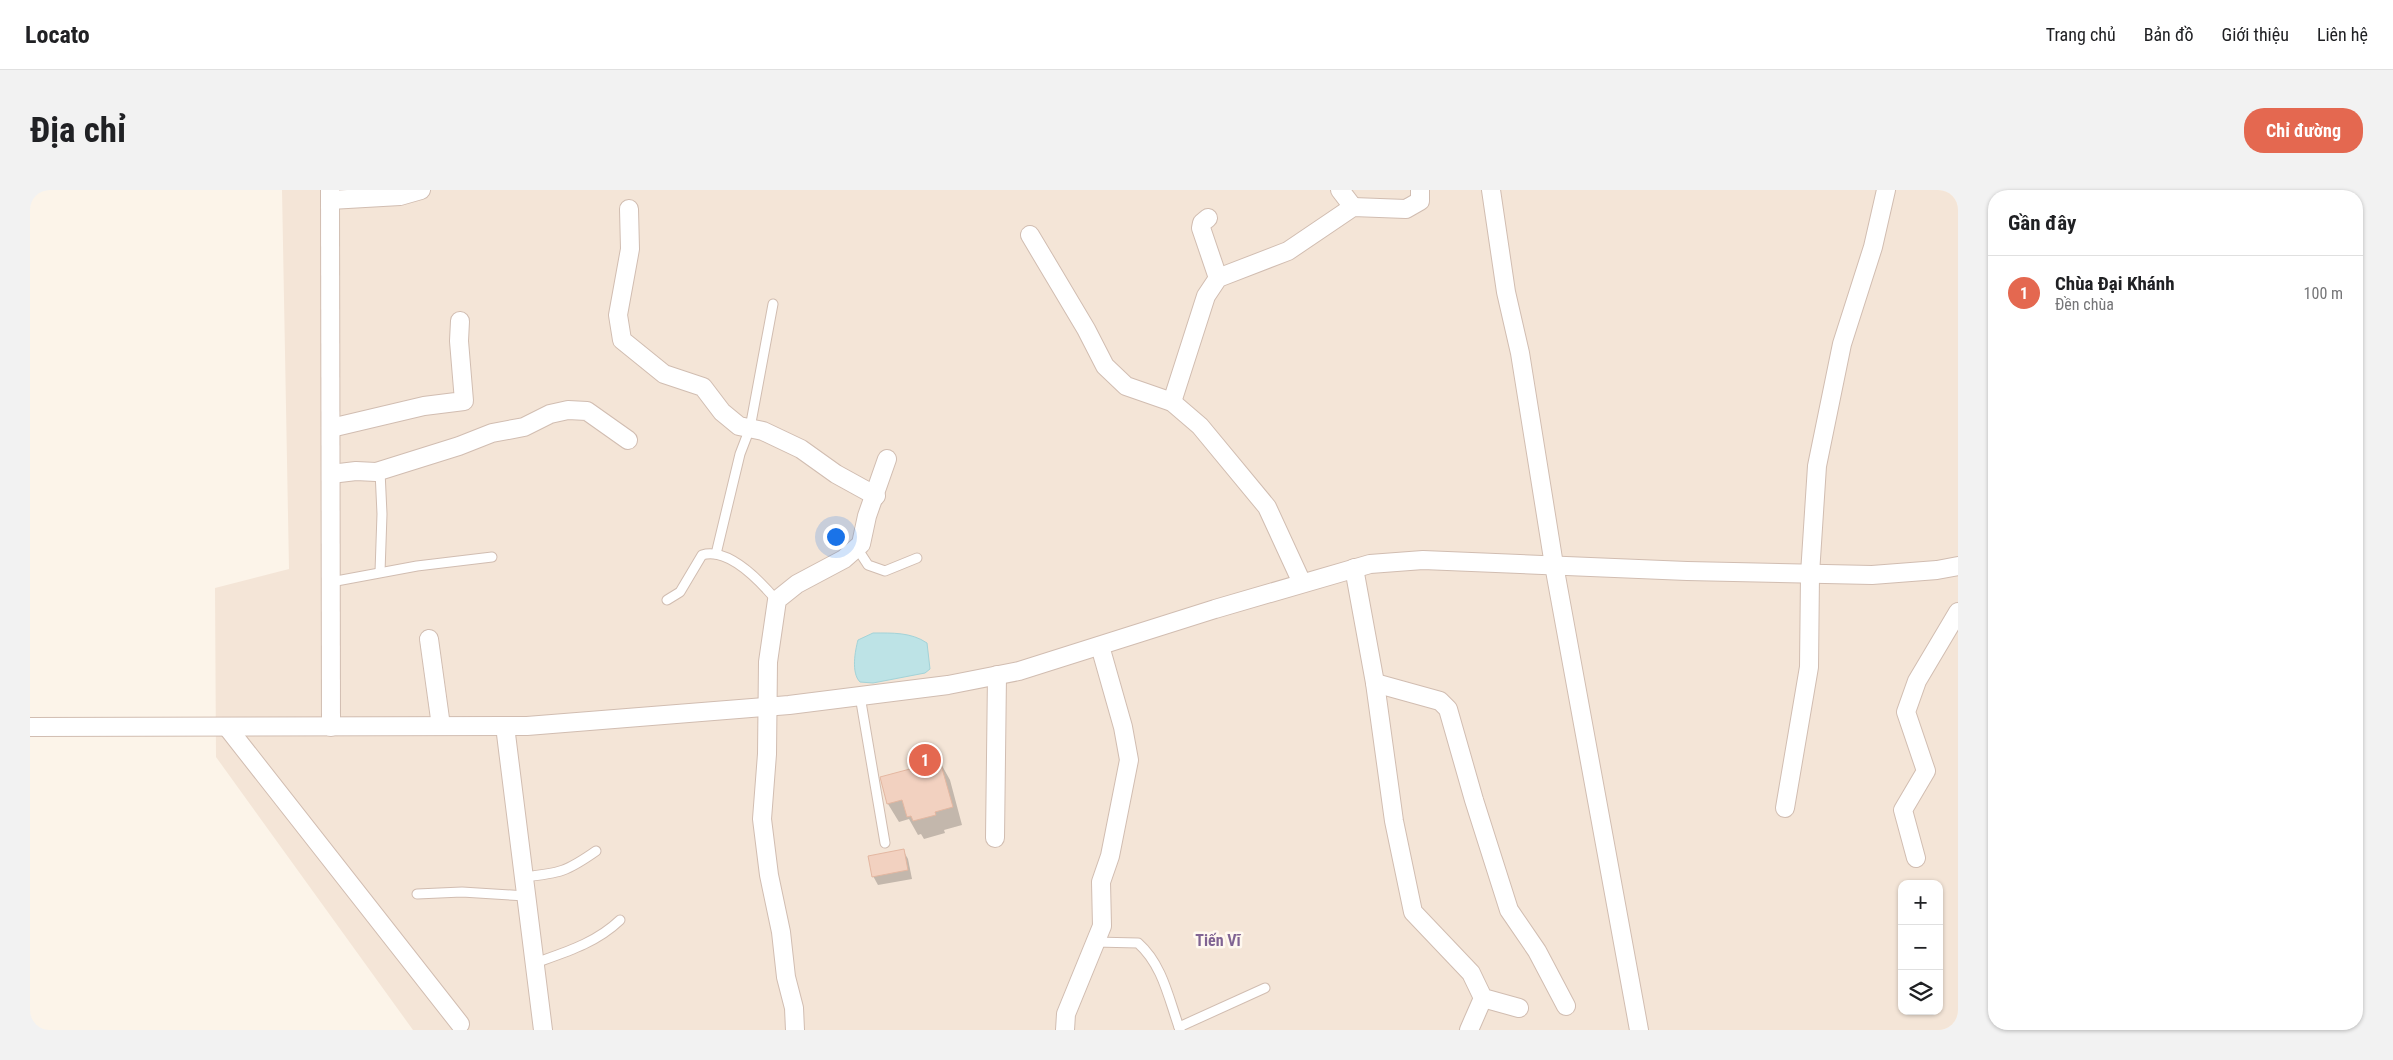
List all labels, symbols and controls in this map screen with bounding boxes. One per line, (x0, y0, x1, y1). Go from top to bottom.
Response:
text: Locato (25, 21, 90, 49)
text: Trang chủ (2046, 24, 2116, 45)
text: Bản đồ (2144, 24, 2194, 45)
text: Giới thiệu (2222, 24, 2289, 45)
text: Liên hệ (2317, 24, 2368, 45)
button: Chỉ đường (2244, 108, 2363, 153)
text: Địa chỉ (30, 110, 126, 151)
text: Gần đây (2008, 211, 2076, 235)
text: Chùa Đại Khánh (2055, 272, 2175, 295)
text: 1 (2020, 284, 2028, 303)
text: 100 m (2304, 284, 2343, 303)
text: Đền chùa (2055, 295, 2114, 314)
your location (823, 524, 849, 550)
pin: 1 (909, 741, 941, 779)
map controls (1898, 880, 1943, 1015)
button: + (1898, 880, 1943, 925)
button: − (1898, 925, 1943, 970)
district label: Tiến Vĩ (1195, 931, 1241, 950)
button: layers (1898, 970, 1943, 1015)

